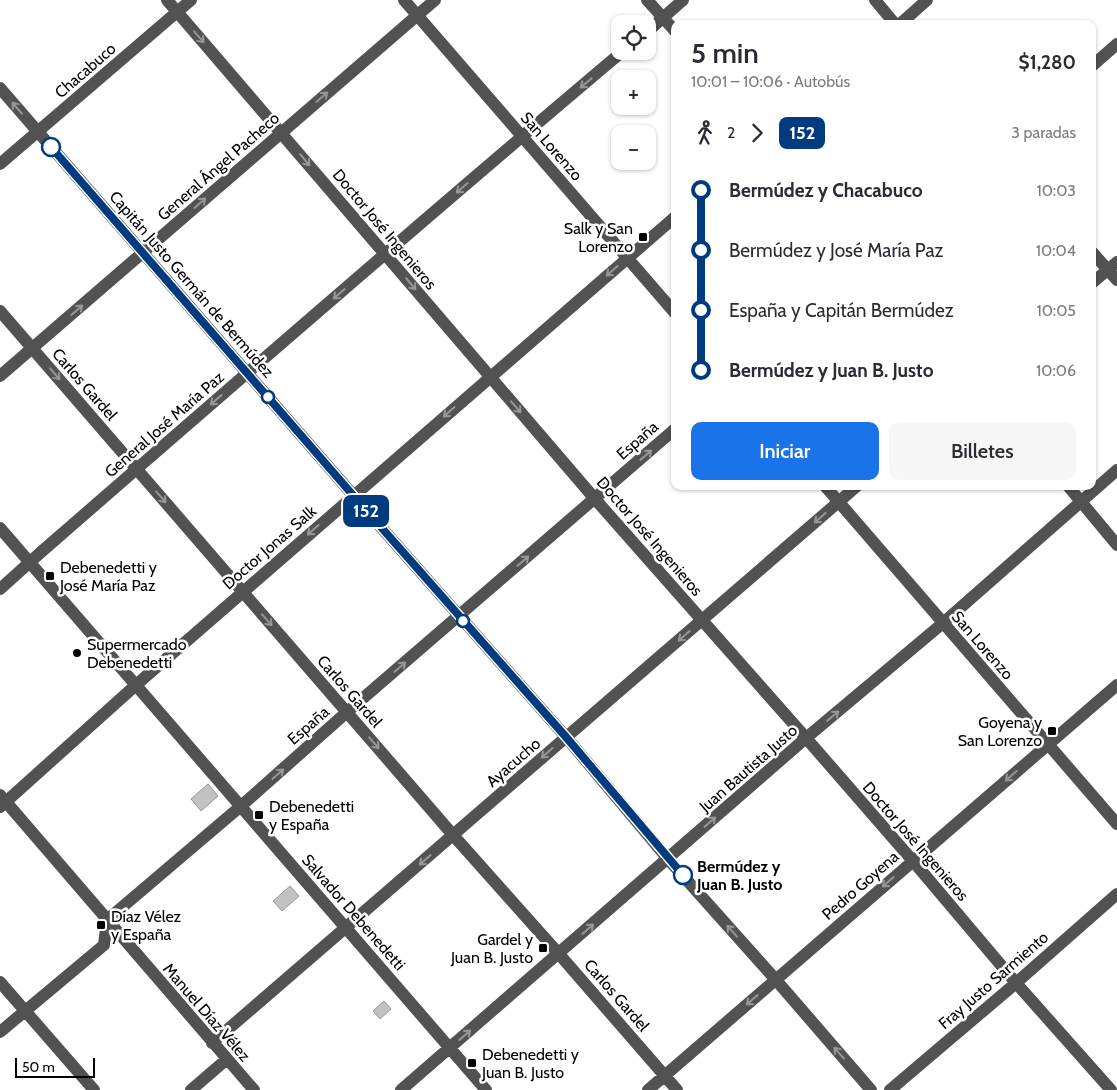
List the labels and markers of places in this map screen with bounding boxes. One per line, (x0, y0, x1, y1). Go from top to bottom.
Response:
unlabelled marker (41, 137, 61, 157)
place label: Salk y San Lorenzo (564, 219, 633, 256)
marker: Salk y San Lorenzo (637, 231, 649, 243)
unlabelled marker (261, 390, 275, 404)
place label: Debenedetti y José María Paz (59, 558, 157, 595)
marker: Debenedetti y José María Paz (44, 570, 56, 582)
unlabelled marker (456, 614, 470, 628)
place label: Supermercado Debenedetti (87, 635, 187, 672)
marker: Supermercado Debenedetti (71, 647, 83, 659)
place label: Goyena y San Lorenzo (958, 713, 1042, 750)
marker: Goyena y San Lorenzo (1046, 725, 1058, 737)
place label: Debenedetti y España (269, 797, 354, 834)
marker: Debenedetti y España (253, 809, 265, 821)
place label: Bermúdez y Juan B. Justo (696, 857, 782, 894)
marker: Bermúdez y Juan B. Justo (673, 865, 693, 885)
place label: Díaz Vélez y España (111, 907, 182, 944)
marker: Díaz Vélez y España (95, 919, 107, 931)
place label: Gardel y Juan B. Justo (450, 930, 533, 967)
marker: Gardel y Juan B. Justo (537, 942, 549, 954)
place label: Debenedetti y Juan B. Justo (481, 1045, 579, 1082)
marker: Debenedetti y Juan B. Justo (466, 1057, 478, 1069)

